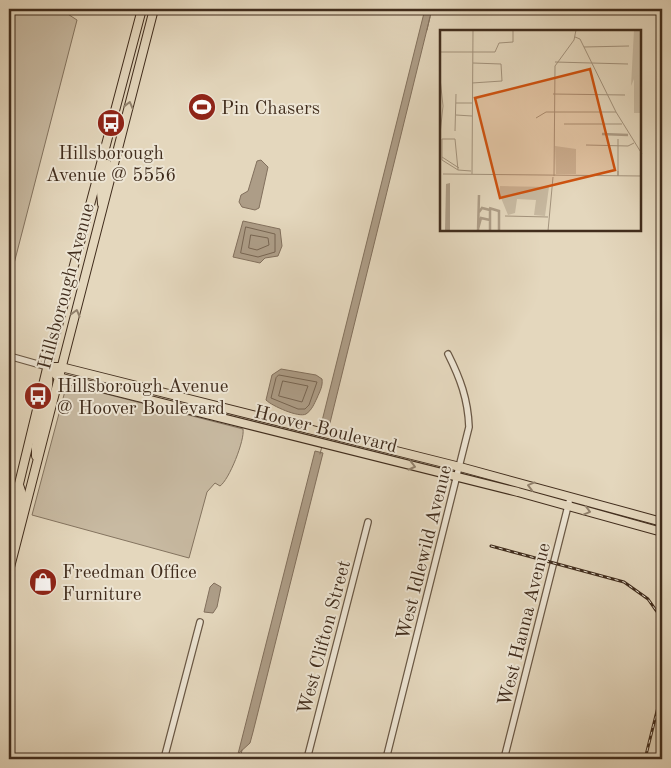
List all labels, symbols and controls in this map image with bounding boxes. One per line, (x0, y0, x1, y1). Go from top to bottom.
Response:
inset map (440, 30, 641, 231)
sports icon: Pin Chasers (187, 92, 217, 122)
one-way arrow (123, 100, 134, 109)
place label: Pin Chasers (221, 100, 320, 119)
bus stop icon: Hillsborough Avenue @ 5556 (96, 108, 126, 138)
place label: Hillsborough Avenue @ 5556 (46, 145, 176, 186)
street label: Hillsborough Avenue (36, 201, 99, 372)
one-way arrow (70, 308, 81, 317)
place label: Hillsborough Avenue @ Hoover Boulevard (57, 378, 228, 419)
bus stop icon: Hillsborough Avenue @ Hoover Boulevard (23, 381, 53, 411)
street label: Hoover Boulevard (252, 403, 399, 457)
one-way arrow (408, 461, 416, 471)
street label: West Idlewild Avenue (395, 463, 456, 642)
one-way arrow (526, 481, 535, 492)
one-way arrow (582, 505, 591, 516)
street label: West Hanna Avenue (496, 541, 555, 708)
street label: West Clifton Street (296, 559, 355, 717)
place label: Freedman Office Furniture (62, 564, 197, 605)
shop icon: Freedman Office Furniture (28, 567, 58, 597)

